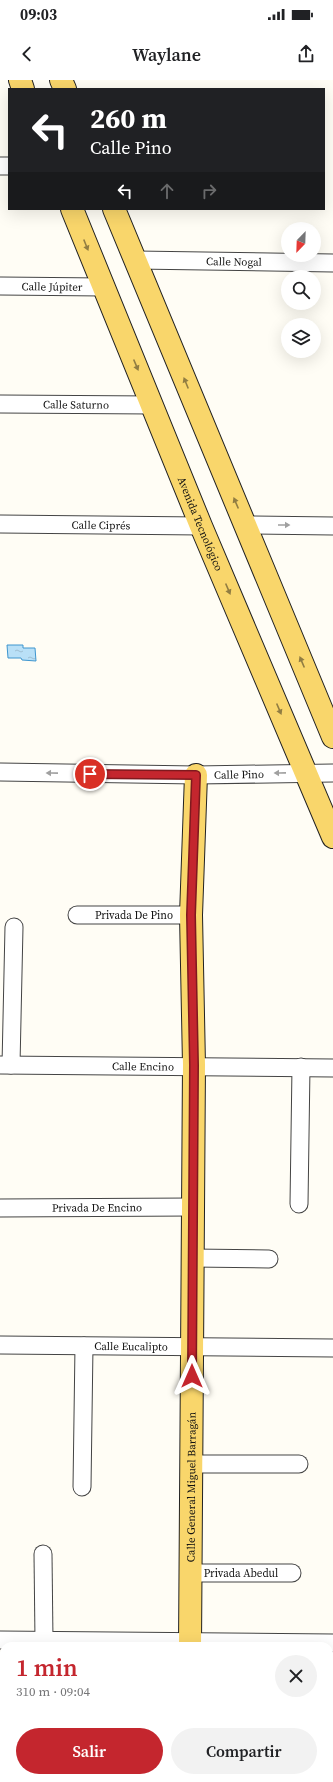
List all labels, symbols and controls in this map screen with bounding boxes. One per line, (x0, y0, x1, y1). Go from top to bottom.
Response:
text: 09:03 (20, 4, 57, 25)
text: Waylane (132, 42, 201, 67)
icon: back (16, 43, 38, 65)
icon: share (295, 43, 317, 65)
text: 260 m (90, 99, 167, 137)
icon: left (24, 104, 76, 156)
text: Calle Pino (90, 135, 172, 160)
icon: left (114, 180, 136, 202)
icon: ahead (156, 180, 178, 202)
icon: right (198, 180, 220, 202)
north arrow (281, 222, 321, 262)
map controls (281, 222, 321, 358)
one-way arrow (84, 240, 90, 252)
street label: Calle Nogal (206, 254, 262, 269)
button: search (281, 270, 321, 310)
street label: Calle Júpiter (21, 279, 83, 294)
button: layers (281, 318, 321, 358)
one-way arrow (133, 360, 139, 371)
one-way arrow (183, 377, 189, 388)
street label: Calle Saturno (43, 397, 109, 412)
street label: Avenida Tecnológico (174, 474, 227, 573)
one-way arrow (233, 497, 239, 508)
street label: Calle Ciprés (72, 517, 131, 533)
one-way arrow (278, 522, 291, 528)
one-way arrow (225, 584, 231, 595)
one-way arrow (299, 656, 305, 667)
one-way arrow (277, 703, 283, 715)
pin (73, 757, 107, 791)
icon: arrive (79, 763, 101, 785)
street label: Calle Pino (214, 767, 264, 782)
one-way arrow (45, 770, 58, 776)
one-way arrow (273, 770, 286, 776)
street label: Privada De Pino (95, 908, 173, 923)
street label: Calle Encino (112, 1059, 174, 1074)
street label: Privada De Encino (52, 1200, 142, 1215)
street label: Calle Eucalipto (94, 1338, 168, 1354)
position arrow (171, 1355, 213, 1397)
street label: Calle General Miguel Barragán (183, 1412, 199, 1562)
street label: Privada Abedul (204, 1566, 278, 1581)
text: 1 min (16, 1651, 78, 1684)
button: close (275, 1655, 317, 1697)
text: 310 m · 09:04 (16, 1683, 90, 1700)
button: Salir (16, 1728, 163, 1774)
button: Compartir (171, 1728, 317, 1774)

